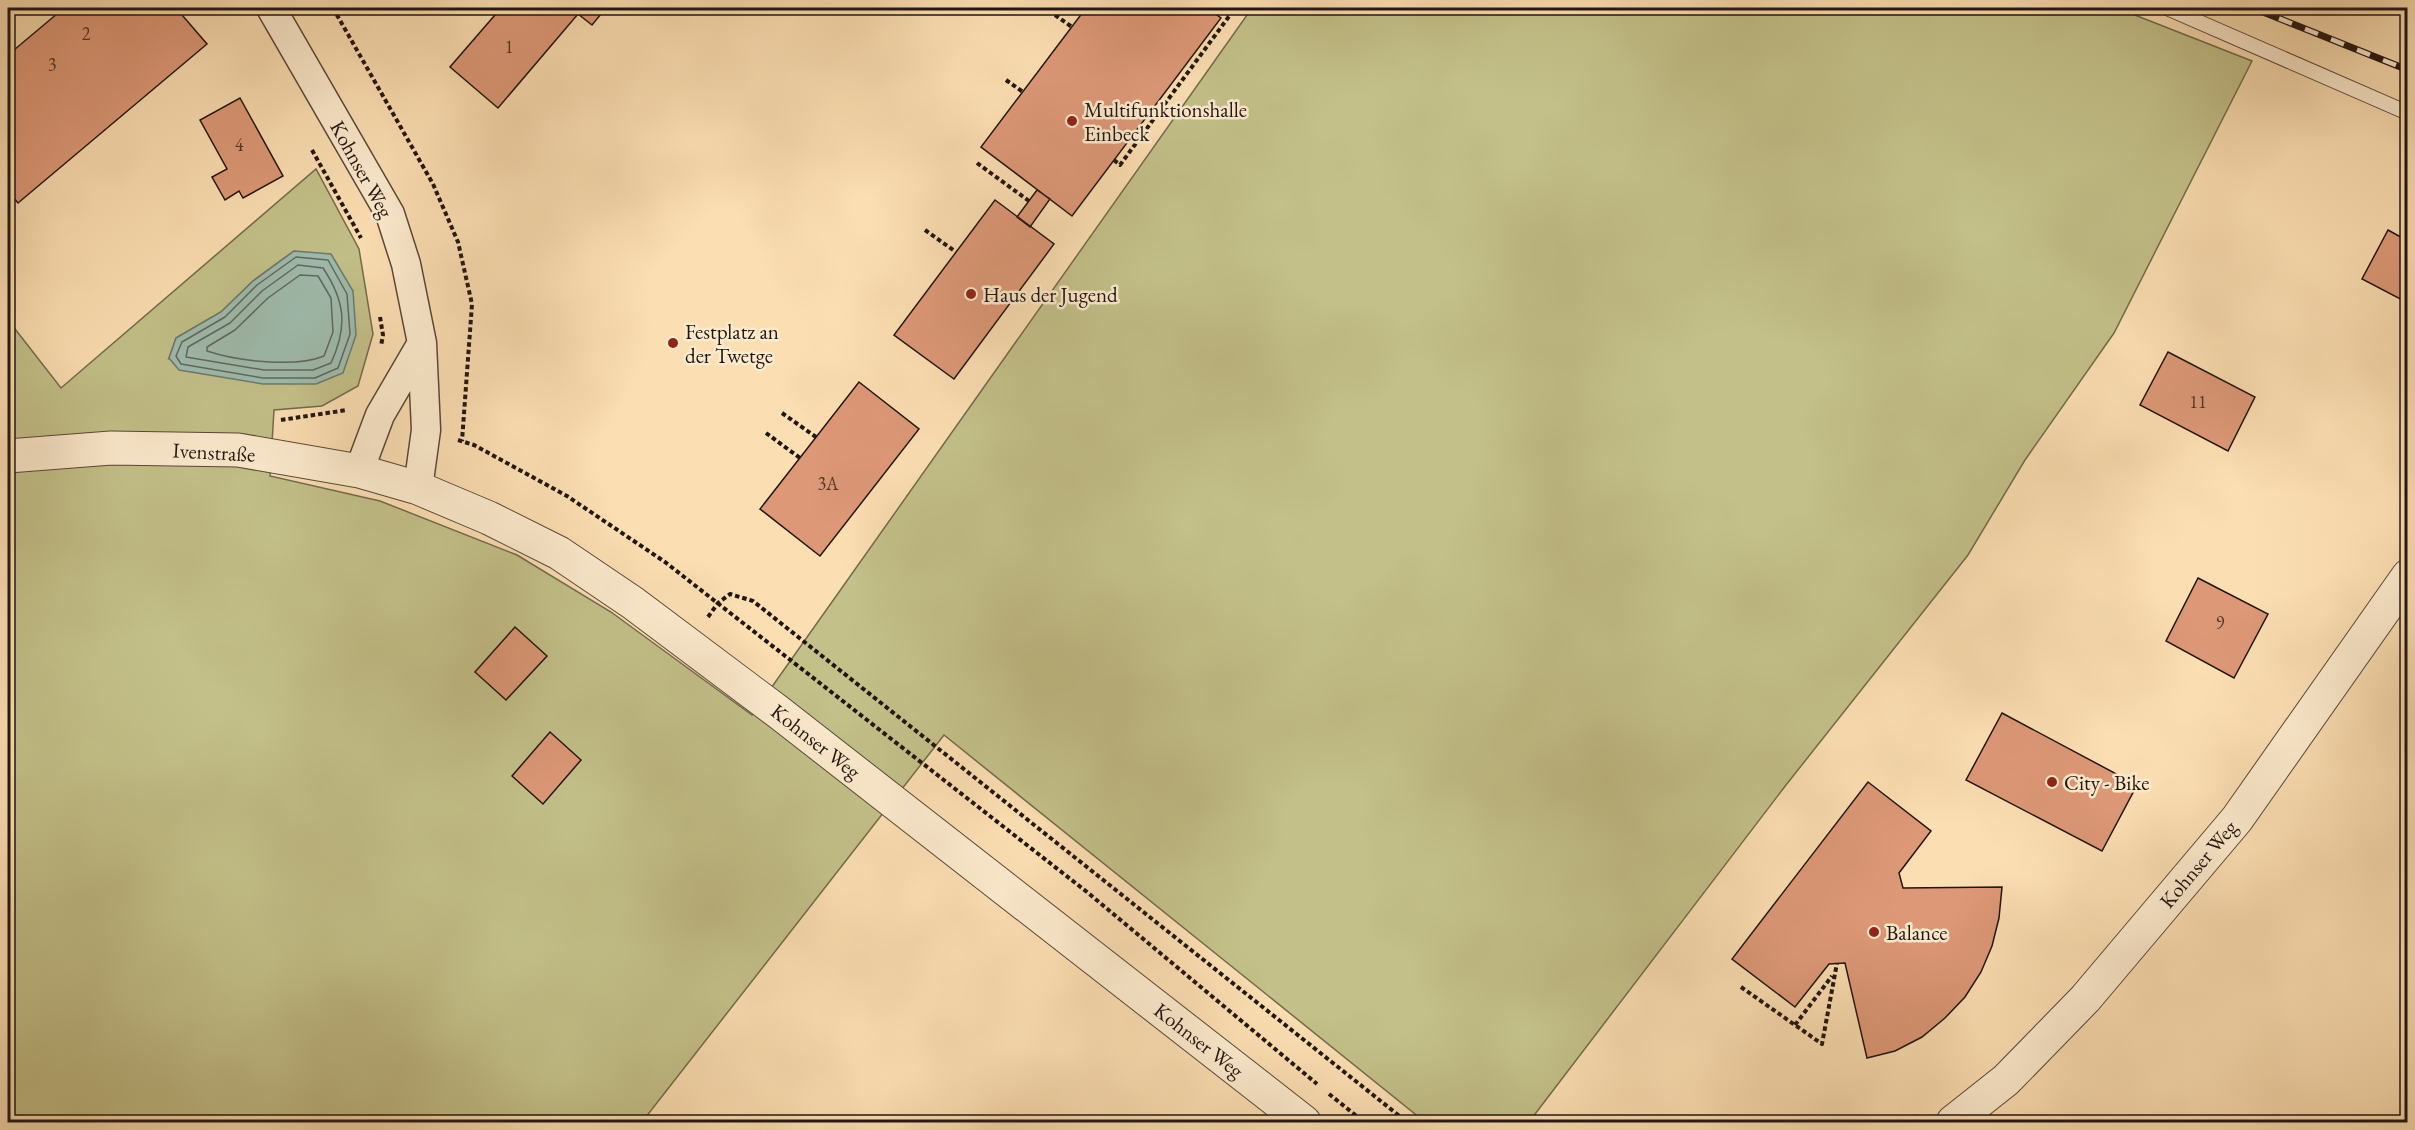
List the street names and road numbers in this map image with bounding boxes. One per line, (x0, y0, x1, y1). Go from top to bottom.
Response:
street label: Kohnser Weg (324, 116, 400, 223)
street label: Ivenstraße (172, 436, 256, 468)
street label: Kohnser Weg (766, 697, 867, 785)
street label: Kohnser Weg (2153, 814, 2243, 914)
street label: Kohnser Weg (1149, 996, 1250, 1084)

